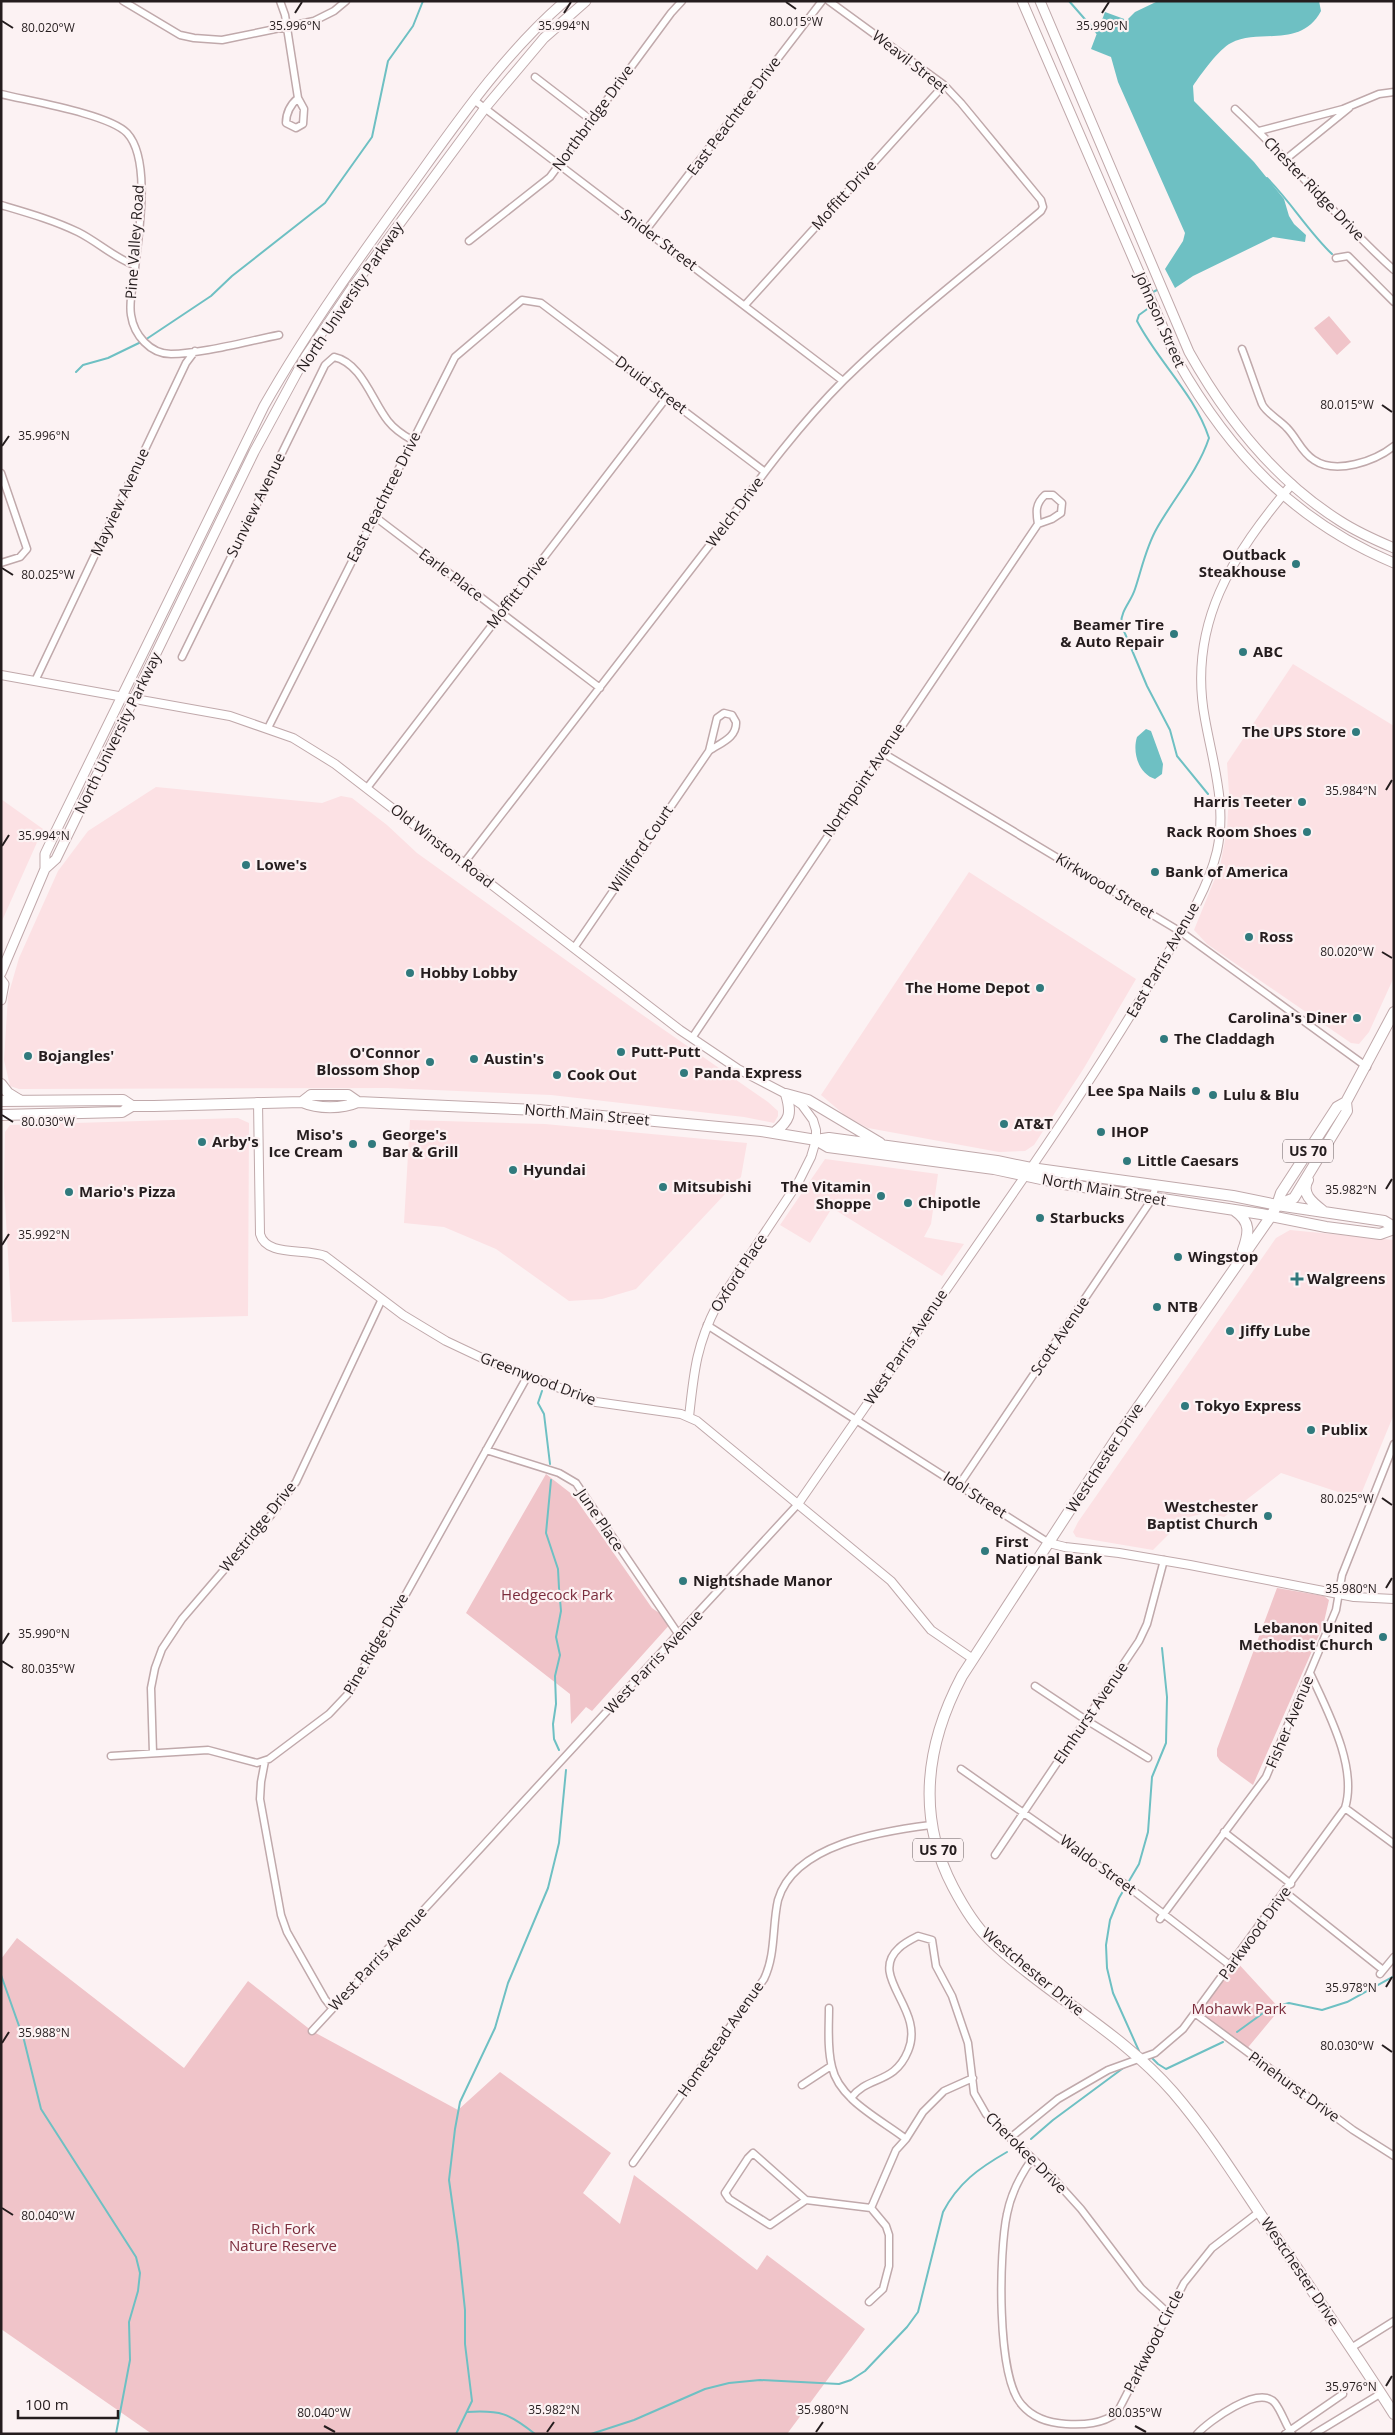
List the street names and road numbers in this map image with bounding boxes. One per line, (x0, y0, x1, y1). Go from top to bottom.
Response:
street label: Weavil Street (868, 25, 953, 97)
street label: East Peachtree Drive (682, 52, 785, 179)
street label: Northbridge Drive (547, 60, 637, 174)
street label: Chester Ridge Drive (1260, 132, 1370, 245)
street label: Moffitt Drive (806, 155, 880, 234)
street label: Pine Valley Road (120, 184, 148, 300)
street label: Snider Street (617, 204, 702, 274)
street label: North University Parkway (291, 217, 407, 376)
street label: Johnson Street (1130, 267, 1191, 371)
street label: Druid Street (612, 351, 692, 418)
street label: East Peachtree Drive (341, 428, 425, 565)
street label: Mayview Avenue (85, 444, 153, 559)
street label: Sunview Avenue (221, 449, 289, 560)
street label: Welch Drive (701, 472, 767, 551)
street label: Earle Place (415, 543, 488, 605)
street label: Moffitt Drive (481, 551, 551, 632)
street label: North University Parkway (69, 648, 165, 817)
street label: Northpoint Avenue (818, 718, 909, 840)
street label: Old Winston Road (387, 799, 498, 892)
street label: Williford Court (604, 801, 677, 896)
street label: Kirkwood Street (1053, 848, 1159, 922)
street label: East Parris Avenue (1121, 898, 1203, 1021)
street label: North Main Street (524, 1099, 650, 1129)
road number: US 70 (1283, 1140, 1333, 1162)
street label: North Main Street (1041, 1168, 1168, 1210)
street label: Oxford Place (705, 1229, 771, 1315)
street label: West Parris Avenue (859, 1285, 951, 1408)
street label: Scott Avenue (1025, 1292, 1093, 1379)
street label: Greenwood Drive (478, 1347, 599, 1409)
street label: Westchester Drive (1061, 1399, 1147, 1516)
street label: Idol Street (940, 1466, 1011, 1522)
street label: Westridge Drive (215, 1477, 300, 1576)
street label: June Place (571, 1483, 629, 1555)
street label: Pine Ridge Drive (338, 1589, 412, 1698)
street label: West Parris Avenue (600, 1605, 707, 1718)
street label: Elmhurst Avenue (1049, 1657, 1132, 1767)
street label: Fisher Avenue (1261, 1672, 1318, 1771)
street label: Waldo Street (1056, 1830, 1141, 1899)
road number: US 70 (913, 1838, 963, 1862)
street label: Parkwood Drive (1214, 1882, 1295, 1983)
street label: West Parris Avenue (324, 1902, 431, 2015)
street label: Westchester Drive (978, 1923, 1089, 2020)
street label: Homestead Avenue (673, 1977, 768, 2100)
street label: Pinehurst Drive (1245, 2046, 1344, 2126)
street label: Cherokee Drive (982, 2107, 1072, 2197)
street label: Westchester Drive (1257, 2213, 1345, 2330)
street label: Parkwood Circle (1119, 2286, 1188, 2395)

